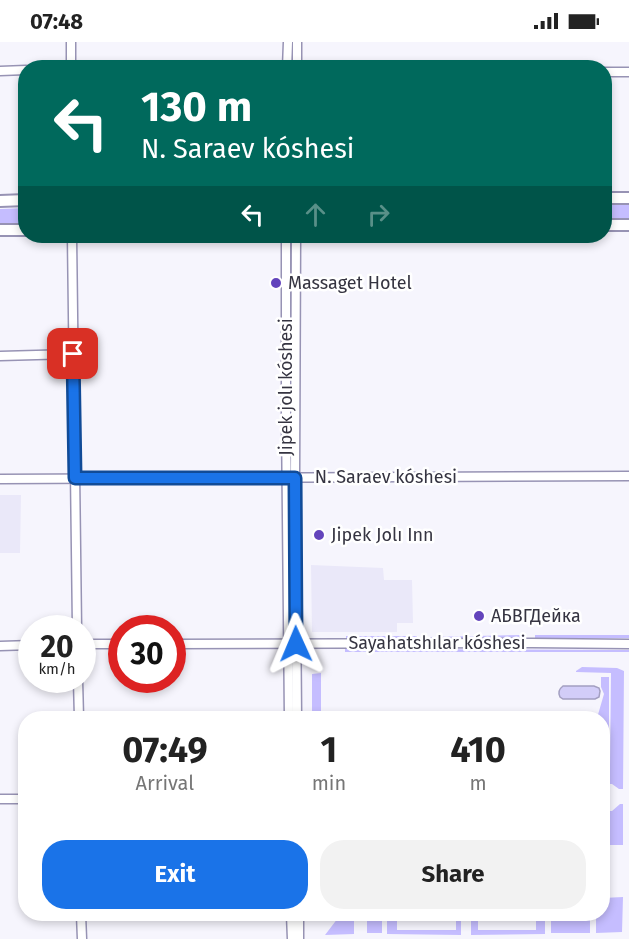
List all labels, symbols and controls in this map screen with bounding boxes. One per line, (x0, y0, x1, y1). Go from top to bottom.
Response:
text: 07:48 (30, 8, 83, 35)
text: 130 m (141, 82, 252, 132)
icon: left (42, 84, 120, 162)
text: N. Saraev kóshesi (141, 133, 354, 165)
icon: left (236, 198, 269, 231)
icon: ahead (299, 198, 332, 231)
icon: right (362, 198, 395, 231)
place label: Massaget Hotel (288, 272, 412, 294)
marker: Massaget Hotel (269, 276, 283, 290)
street label: Jipek jolı kóshesi (275, 318, 297, 456)
pin (47, 328, 98, 379)
icon: arrive (56, 337, 89, 370)
street label: N. Saraev kóshesi (315, 466, 457, 488)
place label: Jipek Jolı Inn (331, 524, 434, 546)
marker: Jipek Jolı Inn (312, 528, 326, 542)
place label: АБВГДейка (491, 605, 581, 627)
marker: АБВГДейка (472, 609, 486, 623)
position arrow (264, 612, 328, 676)
speed limit sign: 30 (108, 615, 186, 693)
text: 20 (40, 629, 74, 665)
street label: Sayahatshılar kóshesi (348, 632, 526, 654)
text: km/h (38, 660, 76, 678)
text: 07:49 (122, 728, 208, 772)
text: 1 (321, 728, 337, 772)
text: 410 (450, 728, 506, 772)
text: Arrival (136, 771, 194, 795)
text: min (312, 771, 346, 795)
text: m (470, 771, 487, 795)
button: Exit (42, 840, 308, 909)
button: Share (320, 840, 586, 909)

